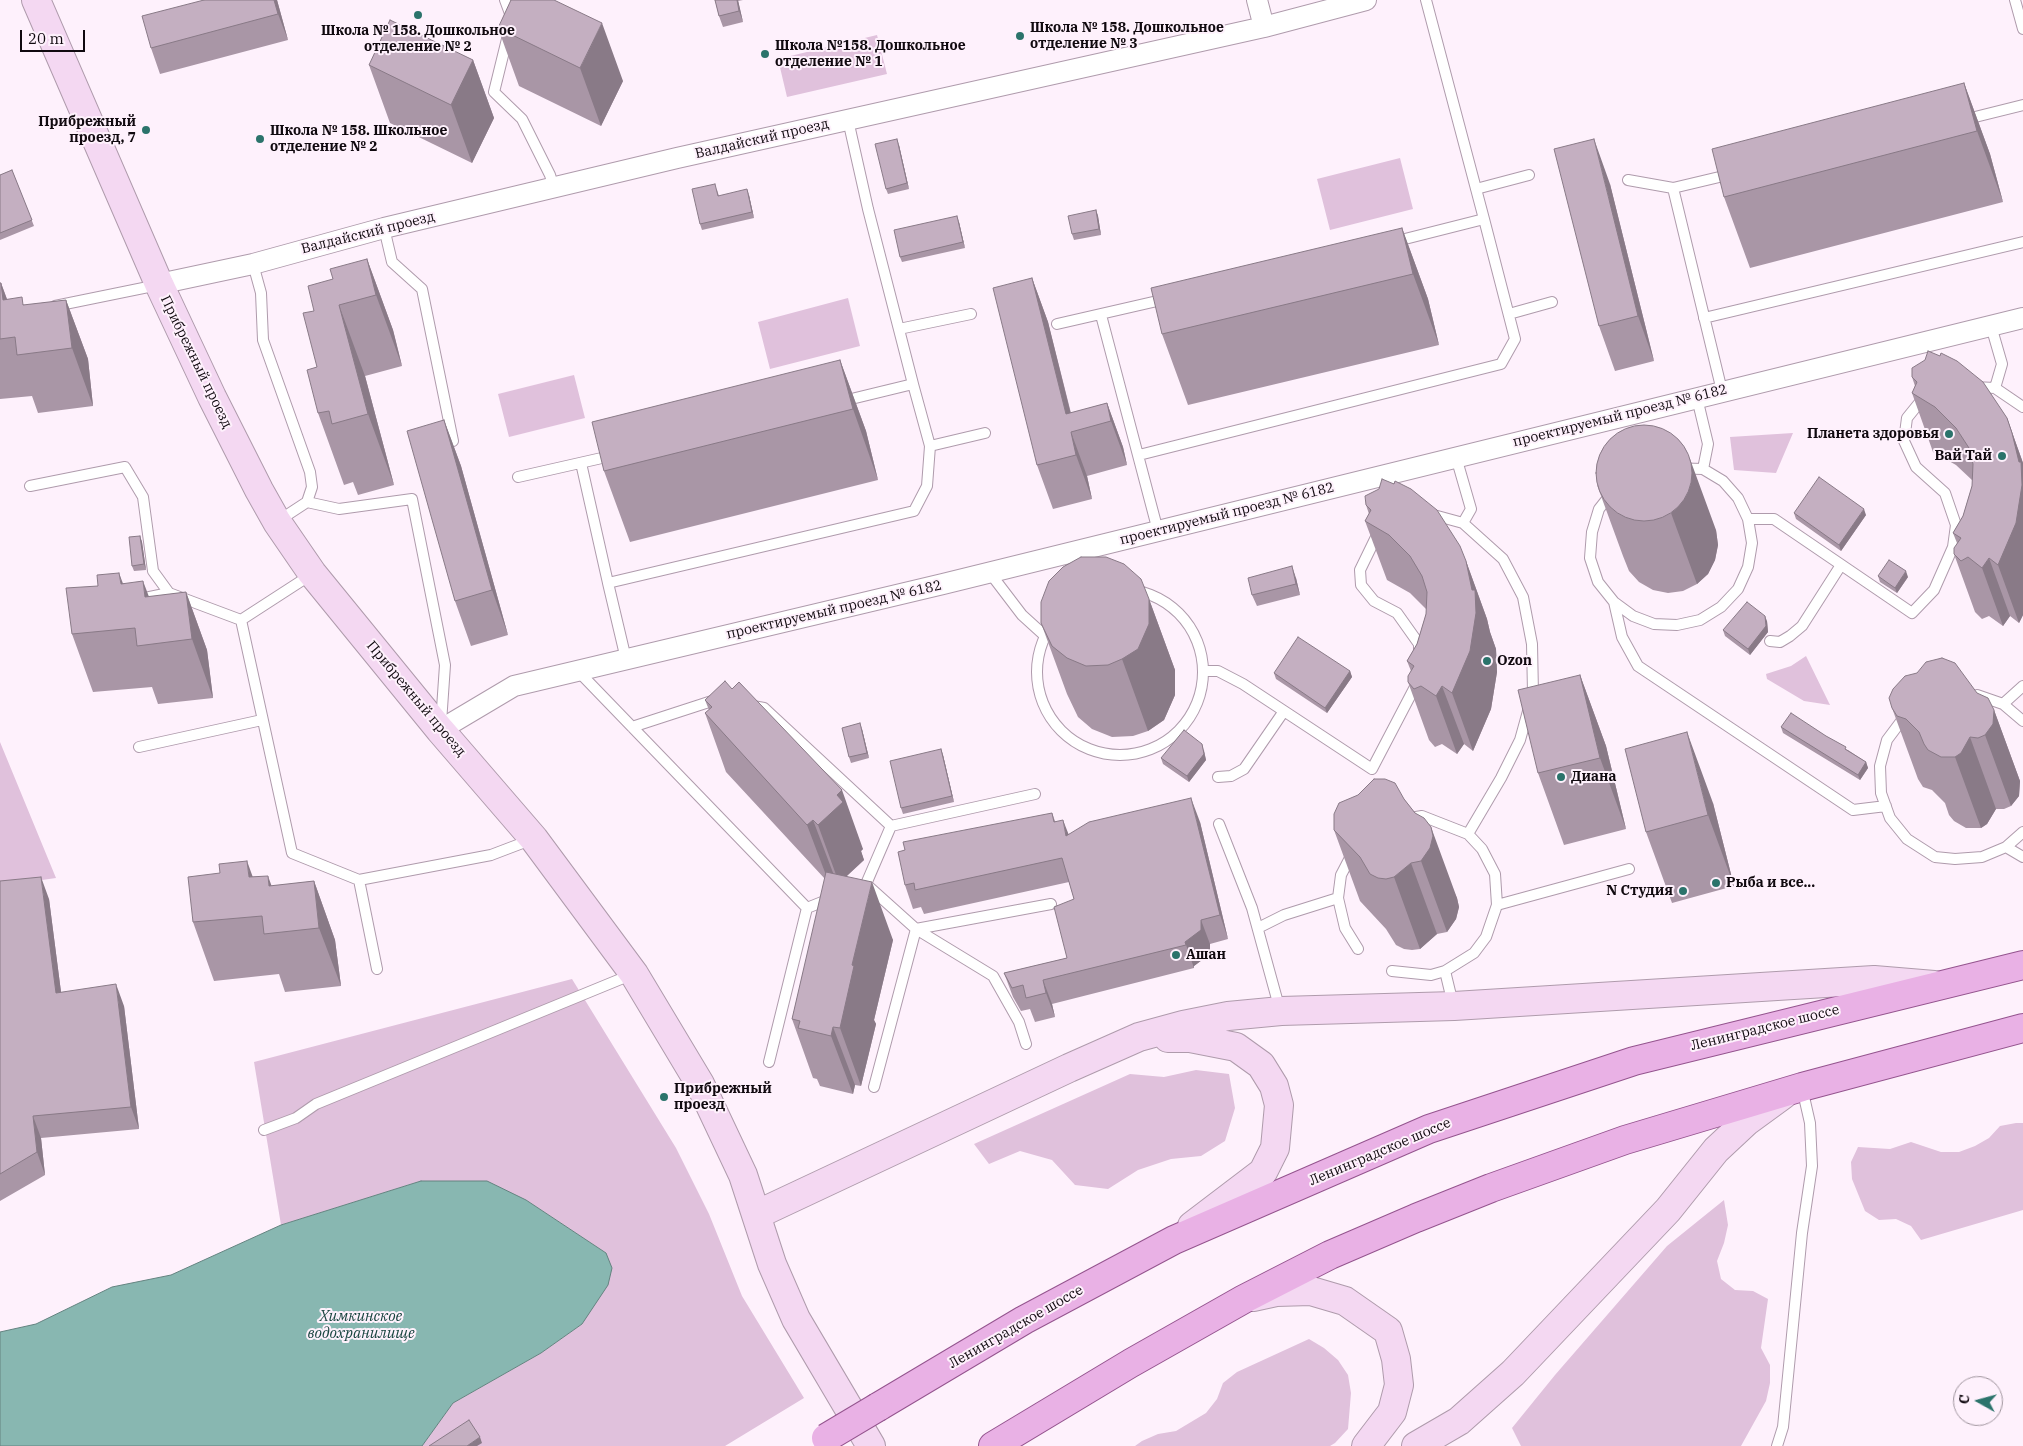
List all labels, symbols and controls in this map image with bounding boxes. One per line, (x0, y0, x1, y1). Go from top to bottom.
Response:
marker: Школа № 158. Дошкольное отделение № 2 (412, 9, 424, 21)
scale bar (22, 20, 88, 52)
place label: Школа № 158. Дошкольное отделение № 3 (1030, 20, 1224, 52)
place label: Школа № 158. Дошкольное отделение № 2 (321, 23, 515, 56)
text: 20 m (28, 29, 64, 48)
marker: Школа № 158. Дошкольное отделение № 3 (1014, 30, 1026, 42)
place label: Школа №158. Дошкольное отделение № 1 (775, 38, 966, 70)
marker: Школа №158. Дошкольное отделение № 1 (759, 48, 771, 60)
place label: Прибрежный проезд, 7 (38, 114, 136, 146)
street label: Валдайский проезд (693, 115, 831, 163)
place label: Школа № 158. Школьное отделение № 2 (270, 123, 447, 156)
marker: Прибрежный проезд, 7 (140, 124, 152, 136)
marker: Школа № 158. Школьное отделение № 2 (254, 133, 266, 145)
street label: Валдайский проезд (299, 208, 437, 258)
street label: Прибрежный проезд (157, 293, 235, 431)
street label: проектируемый проезд № 6182 (1511, 381, 1729, 451)
place label: Планета здоровья (1807, 426, 1939, 442)
marker: Планета здоровья (1943, 428, 1955, 440)
place label: Вай Тай (1934, 448, 1992, 464)
marker: Вай Тай (1996, 450, 2008, 462)
street label: проектируемый проезд № 6182 (1118, 479, 1336, 549)
street label: проектируемый проезд № 6182 (725, 577, 943, 643)
street label: Прибрежный проезд (363, 638, 469, 760)
place label: Ozon (1497, 653, 1532, 669)
marker: Ozon (1481, 655, 1493, 667)
place label: Диана (1571, 769, 1617, 785)
marker: Диана (1555, 771, 1567, 783)
place label: Рыба и все... (1726, 875, 1815, 891)
marker: Рыба и все... (1710, 877, 1722, 889)
place label: N Студия (1606, 883, 1673, 899)
marker: N Студия (1677, 885, 1689, 897)
place label: Ашан (1186, 947, 1226, 963)
marker: Ашан (1170, 949, 1182, 961)
street label: Ленинградское шоссе (1689, 1001, 1841, 1055)
place label: Прибрежный проезд (674, 1081, 772, 1114)
marker: Прибрежный проезд (658, 1091, 670, 1103)
street label: Ленинградское шоссе (1307, 1114, 1453, 1190)
street label: Ленинградское шоссе (946, 1282, 1086, 1372)
water label: Химкинское водохранилище (307, 1308, 415, 1343)
north arrow (1953, 1376, 2003, 1426)
text: С (1955, 1394, 1974, 1405)

